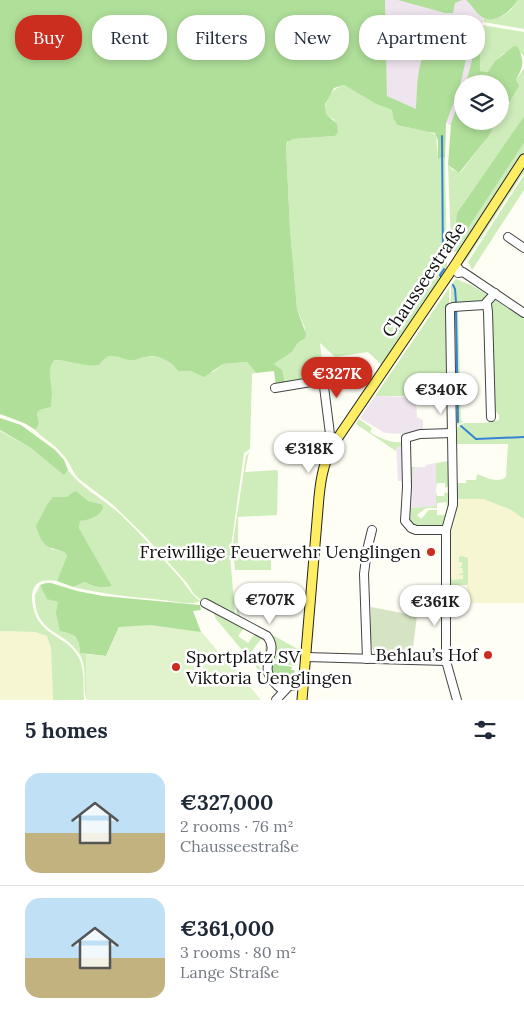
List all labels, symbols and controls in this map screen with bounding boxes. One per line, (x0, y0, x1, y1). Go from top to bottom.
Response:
chip: Buy (15, 15, 82, 60)
chip: Rent (92, 15, 167, 60)
chip: Filters (177, 15, 265, 60)
chip: New (275, 15, 349, 60)
chip: Apartment (359, 15, 485, 60)
map controls (454, 75, 509, 130)
button: layers (454, 75, 509, 130)
street label: Chausseestraße (377, 218, 471, 342)
pin: €327K (302, 356, 372, 399)
text: €327K (312, 363, 362, 383)
pin: €340K (406, 372, 476, 415)
text: €340K (415, 379, 467, 399)
pin: €318K (274, 432, 344, 474)
text: €318K (285, 438, 333, 458)
place label: Freiwillige Feuerwehr Uenglingen (140, 540, 421, 563)
marker: Freiwillige Feuerwehr Uenglingen (425, 546, 437, 558)
pin: €707K (235, 582, 305, 625)
pin: €361K (400, 584, 470, 627)
text: €707K (245, 589, 295, 609)
text: €361K (411, 591, 460, 611)
place label: Behlau’s Hof (376, 643, 480, 666)
place label: Sportplatz SV Viktoria Uenglingen (185, 645, 352, 689)
marker: Behlau’s Hof (482, 649, 494, 661)
marker: Sportplatz SV Viktoria Uenglingen (170, 661, 182, 673)
icon: filters (471, 716, 499, 744)
text: 5 homes (25, 717, 108, 744)
text: €327,000 (180, 789, 273, 816)
icon: home (65, 793, 125, 853)
text: 2 rooms · 76 m² (180, 816, 294, 836)
text: Chausseestraße (180, 836, 299, 856)
text: €361,000 (180, 915, 274, 942)
icon: home (65, 918, 125, 978)
text: 3 rooms · 80 m² (180, 942, 296, 962)
text: Lange Straße (180, 962, 279, 982)

